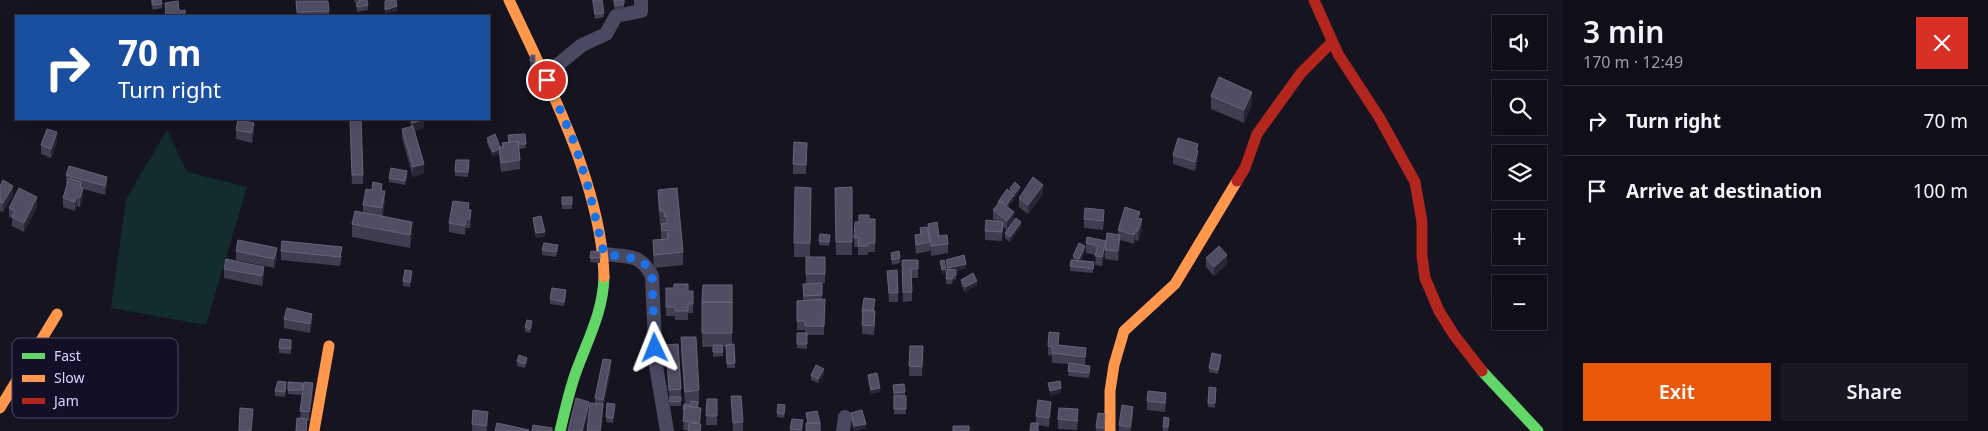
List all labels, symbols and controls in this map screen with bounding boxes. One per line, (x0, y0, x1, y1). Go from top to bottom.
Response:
text: 3 min (1583, 11, 1664, 52)
map controls (1492, 15, 1547, 330)
button: sound (1492, 15, 1547, 70)
button: close (1916, 17, 1968, 69)
text: 70 m (118, 29, 201, 76)
icon: right (35, 35, 100, 100)
text: 170 m · 12:49 (1583, 51, 1683, 73)
pin (526, 59, 568, 101)
icon: arrive (533, 66, 561, 94)
text: Turn right (118, 74, 221, 104)
button: search (1492, 80, 1547, 135)
icon: right (1583, 107, 1611, 135)
text: Turn right (1626, 108, 1721, 134)
text: 70 m (1924, 108, 1968, 134)
button: layers (1492, 145, 1547, 200)
icon: arrive (1583, 177, 1611, 205)
text: Arrive at destination (1626, 178, 1822, 204)
text: 100 m (1913, 178, 1968, 204)
button: + (1492, 210, 1547, 265)
button: − (1492, 275, 1547, 330)
position arrow (628, 321, 680, 373)
legend (12, 338, 178, 418)
text: Fast (54, 346, 81, 365)
button: Exit (1583, 363, 1771, 421)
button: Share (1781, 363, 1968, 421)
text: Slow (54, 368, 85, 387)
text: Jam (52, 391, 79, 410)

